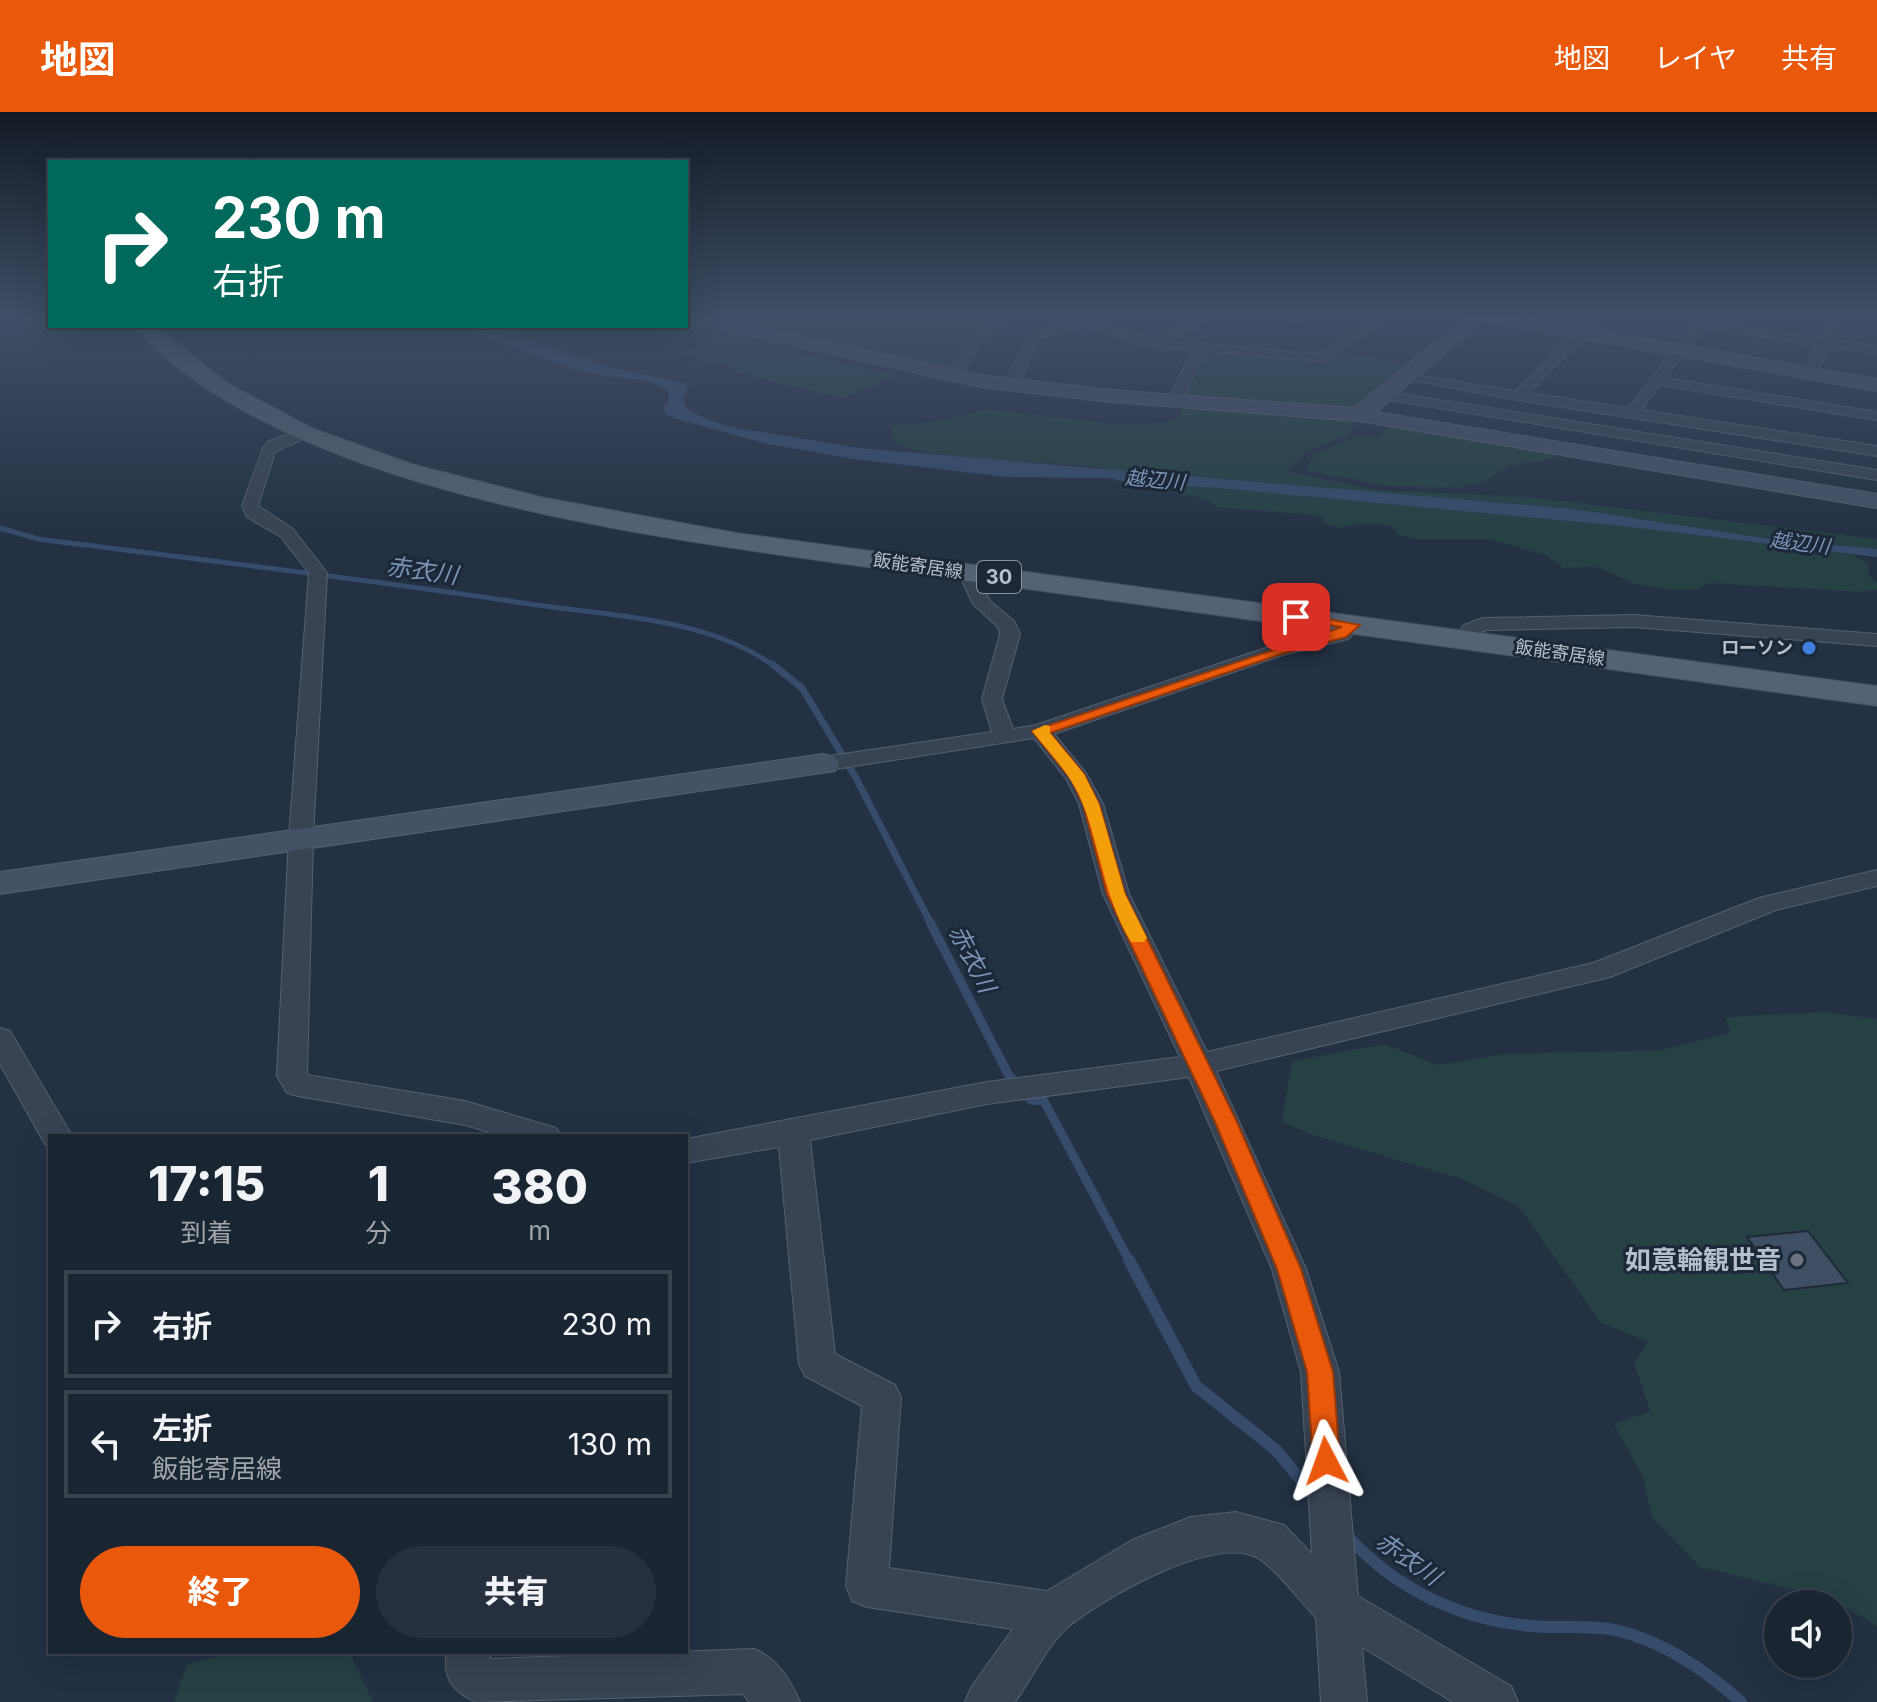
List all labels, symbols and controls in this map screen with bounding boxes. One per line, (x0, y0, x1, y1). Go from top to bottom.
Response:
text: 地図 (40, 36, 116, 82)
text: 地図 (1554, 41, 1610, 75)
text: レイヤ (1654, 41, 1737, 75)
text: 共有 (1781, 41, 1837, 75)
text: 230 m (212, 184, 386, 252)
icon: right (80, 192, 184, 296)
text: 右折 (212, 259, 284, 303)
water label: 越辺川 (1124, 465, 1188, 495)
water label: 越辺川 (1769, 527, 1833, 559)
street label: 飯能寄居線 (872, 549, 964, 582)
water label: 赤衣川 (384, 551, 463, 590)
road number: 30 (977, 561, 1021, 593)
pin (1262, 583, 1330, 651)
icon: arrive (1274, 595, 1318, 639)
street label: 飯能寄居線 (1514, 636, 1606, 669)
place label: ローソン (1721, 637, 1793, 658)
marker: ローソン (1800, 639, 1818, 657)
water label: 赤衣川 (943, 920, 1003, 1000)
text: 17:15 (148, 1154, 265, 1213)
text: 1 (368, 1154, 389, 1213)
text: 380 (491, 1157, 588, 1216)
text: m (528, 1215, 551, 1246)
text: 到着 (181, 1217, 233, 1248)
text: 分 (365, 1217, 391, 1248)
place label: 如意輪観世音 (1625, 1244, 1781, 1275)
marker: 如意輪観世音 (1788, 1251, 1806, 1269)
icon: right (84, 1302, 128, 1346)
text: 230 m (562, 1306, 652, 1342)
text: 右折 (152, 1308, 212, 1344)
text: 左折 (152, 1410, 212, 1446)
position arrow (1284, 1419, 1368, 1503)
icon: left (84, 1422, 128, 1466)
text: 130 m (568, 1426, 652, 1462)
text: 飯能寄居線 (152, 1453, 282, 1484)
water label: 赤衣川 (1370, 1526, 1449, 1593)
button: 終了 (80, 1546, 360, 1638)
button: 共有 (376, 1546, 656, 1638)
map controls (1764, 1590, 1852, 1678)
button: sound (1764, 1590, 1852, 1678)

